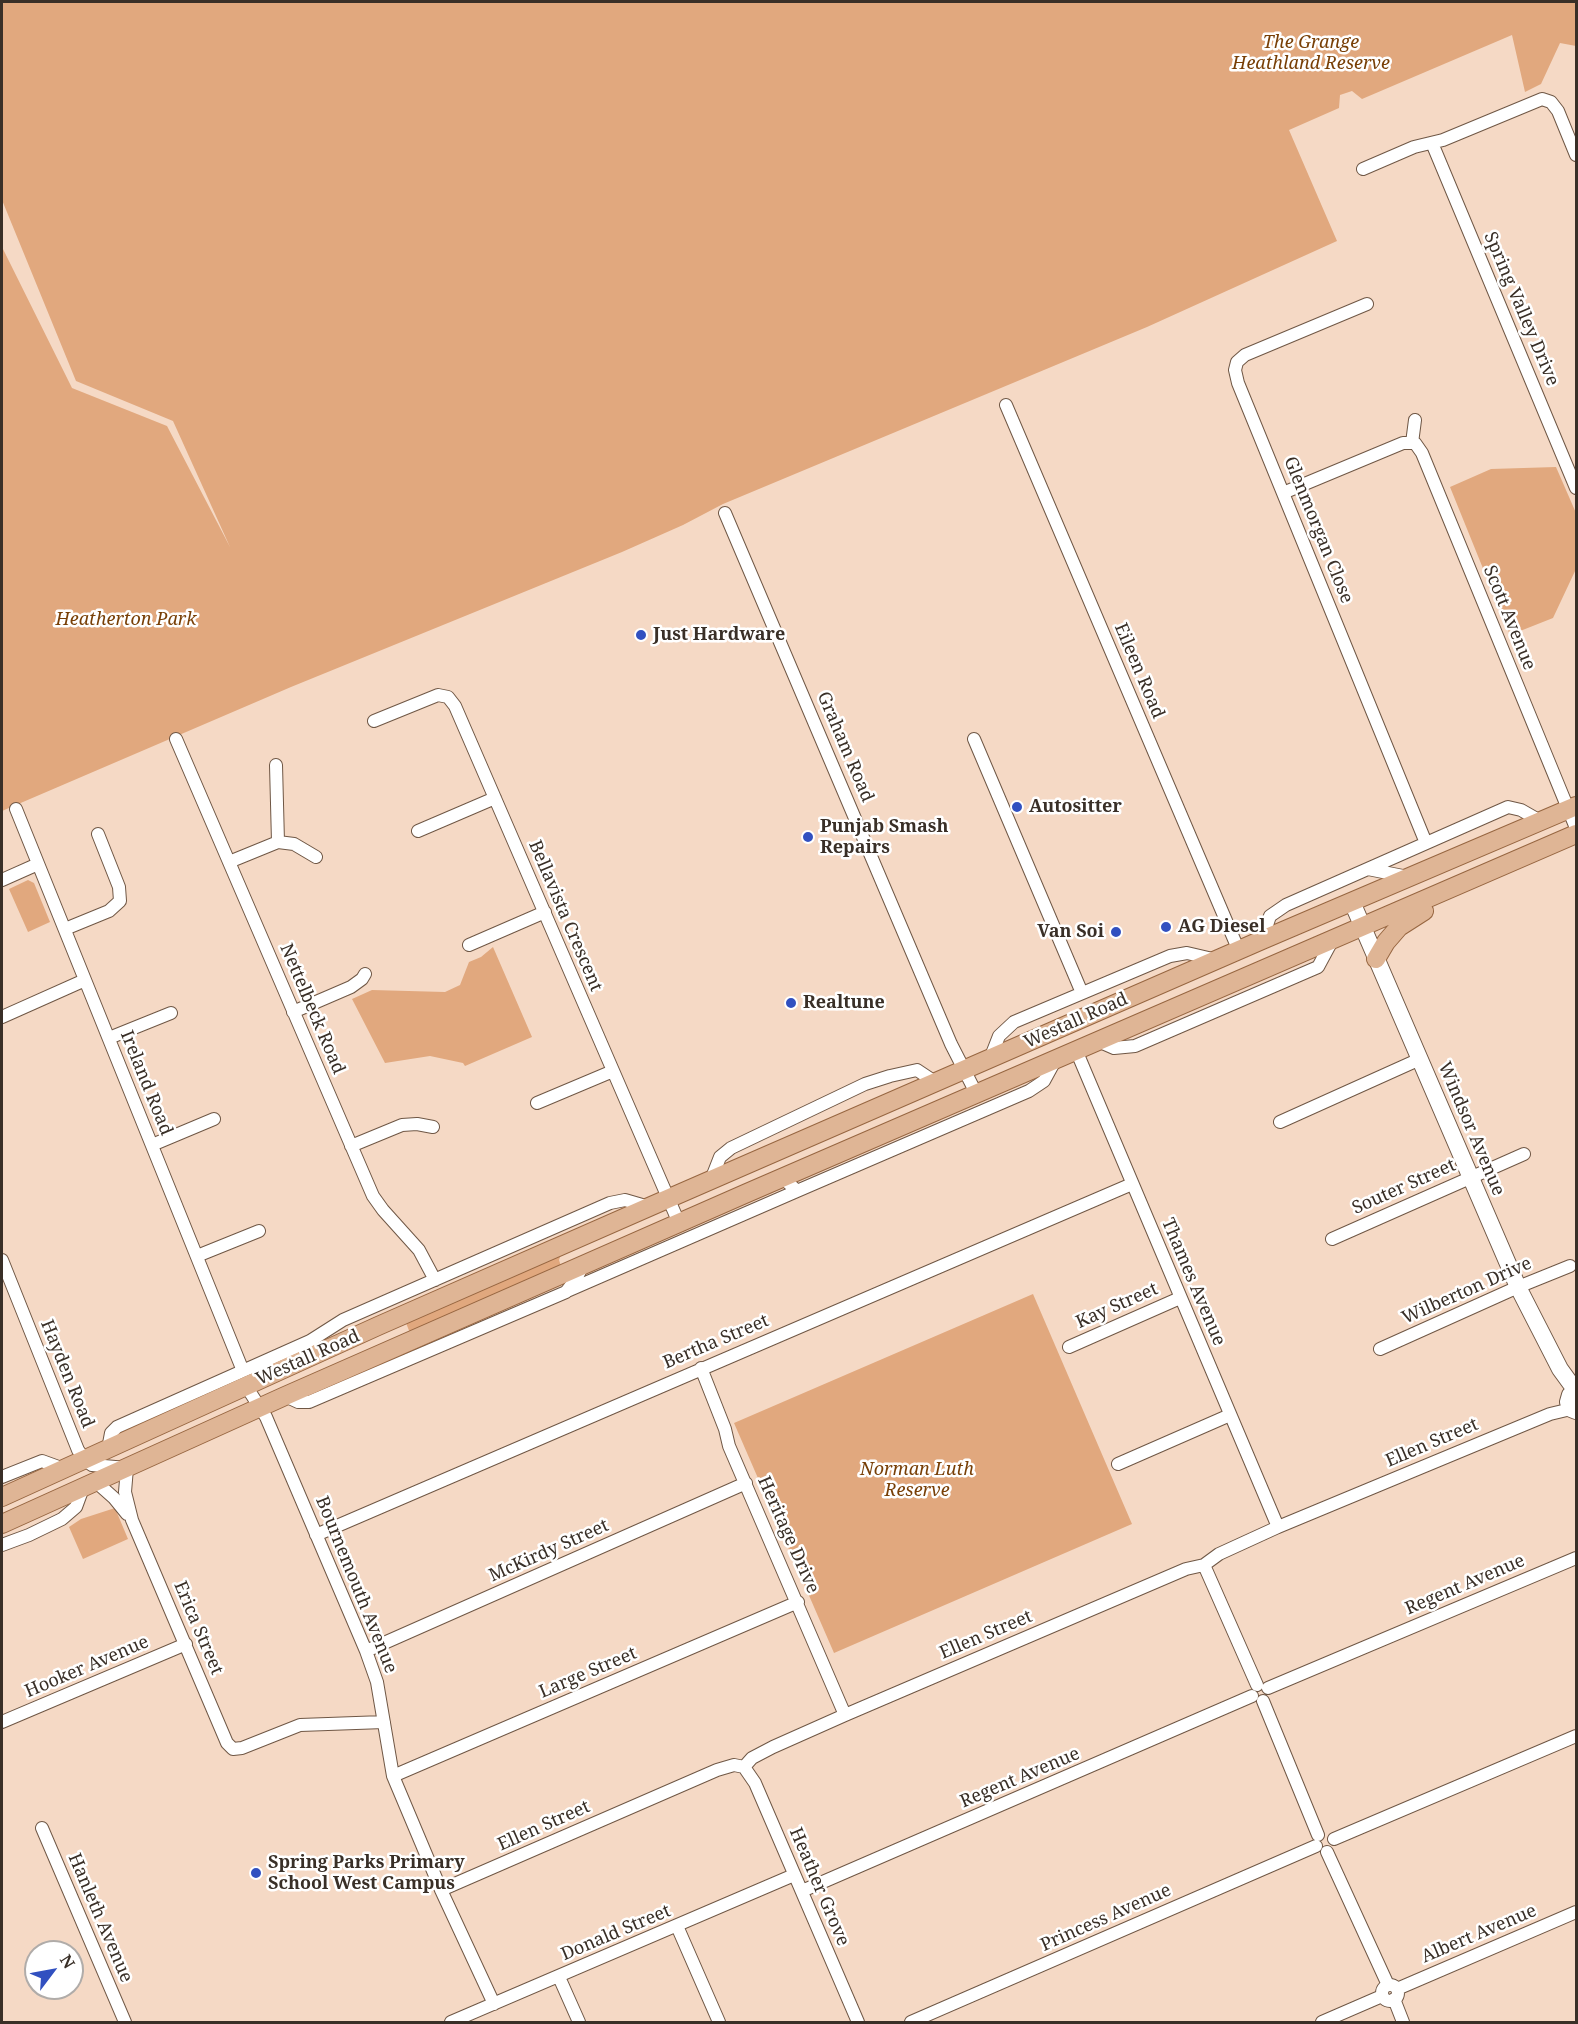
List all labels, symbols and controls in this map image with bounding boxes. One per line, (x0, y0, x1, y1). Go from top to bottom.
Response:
park label: The Grange Heathland Reserve (1232, 32, 1390, 74)
street label: Spring Valley Drive (1479, 229, 1563, 389)
street label: Glenmorgan Close (1279, 453, 1357, 607)
street label: Scott Avenue (1478, 563, 1540, 673)
park label: Heatherton Park (56, 609, 196, 631)
street label: Eileen Road (1109, 620, 1169, 722)
place label: Just Hardware (653, 624, 785, 646)
marker: Just Hardware (634, 628, 648, 642)
street label: Graham Road (812, 689, 878, 805)
place label: Autositter (1029, 796, 1122, 818)
marker: Autositter (1010, 800, 1024, 814)
place label: Punjab Smash Repairs (820, 816, 949, 858)
marker: Punjab Smash Repairs (801, 830, 815, 844)
street label: Bellavista Crescent (523, 837, 607, 995)
place label: AG Diesel (1178, 916, 1265, 938)
marker: AG Diesel (1159, 920, 1173, 934)
place label: Van Soi (1037, 921, 1104, 943)
marker: Van Soi (1109, 925, 1123, 939)
street label: Nettelbeck Road (275, 941, 349, 1077)
street label: Westall Road (1021, 989, 1131, 1053)
place label: Realtune (803, 992, 885, 1014)
marker: Realtune (784, 996, 798, 1010)
street label: Ireland Road (115, 1027, 177, 1139)
street label: Windsor Avenue (1433, 1059, 1509, 1199)
street label: Souter Street (1349, 1155, 1459, 1219)
street label: Thames Avenue (1156, 1215, 1230, 1349)
street label: Wilberton Drive (1399, 1253, 1535, 1329)
street label: Kay Street (1073, 1278, 1161, 1334)
street label: Bertha Street (660, 1310, 772, 1374)
street label: Hayden Road (36, 1317, 98, 1431)
street label: Westall Road (253, 1326, 363, 1390)
street label: Ellen Street (1382, 1414, 1482, 1472)
park label: Norman Luth Reserve (860, 1459, 974, 1502)
street label: Heritage Drive (753, 1473, 823, 1597)
street label: Bournemouth Avenue (311, 1493, 401, 1677)
street label: McKirdy Street (486, 1515, 612, 1587)
street label: Regent Avenue (1402, 1550, 1528, 1620)
street label: Erica Street (169, 1578, 227, 1678)
street label: Ellen Street (936, 1606, 1036, 1664)
street label: Hooker Avenue (22, 1631, 152, 1703)
street label: Large Street (536, 1643, 640, 1703)
street label: Regent Avenue (957, 1743, 1083, 1813)
street label: Ellen Street (495, 1796, 593, 1856)
street label: Heather Grove (784, 1825, 854, 1949)
street label: Hanleth Avenue (63, 1850, 137, 1986)
place label: Spring Parks Primary School West Campus (268, 1852, 465, 1894)
marker: Spring Parks Primary School West Campus (249, 1866, 263, 1880)
street label: Princess Avenue (1037, 1880, 1175, 1956)
street label: Donald Street (558, 1900, 674, 1966)
street label: Albert Avenue (1418, 1900, 1540, 1968)
north arrow (24, 1940, 84, 2000)
text: N (55, 1950, 80, 1973)

